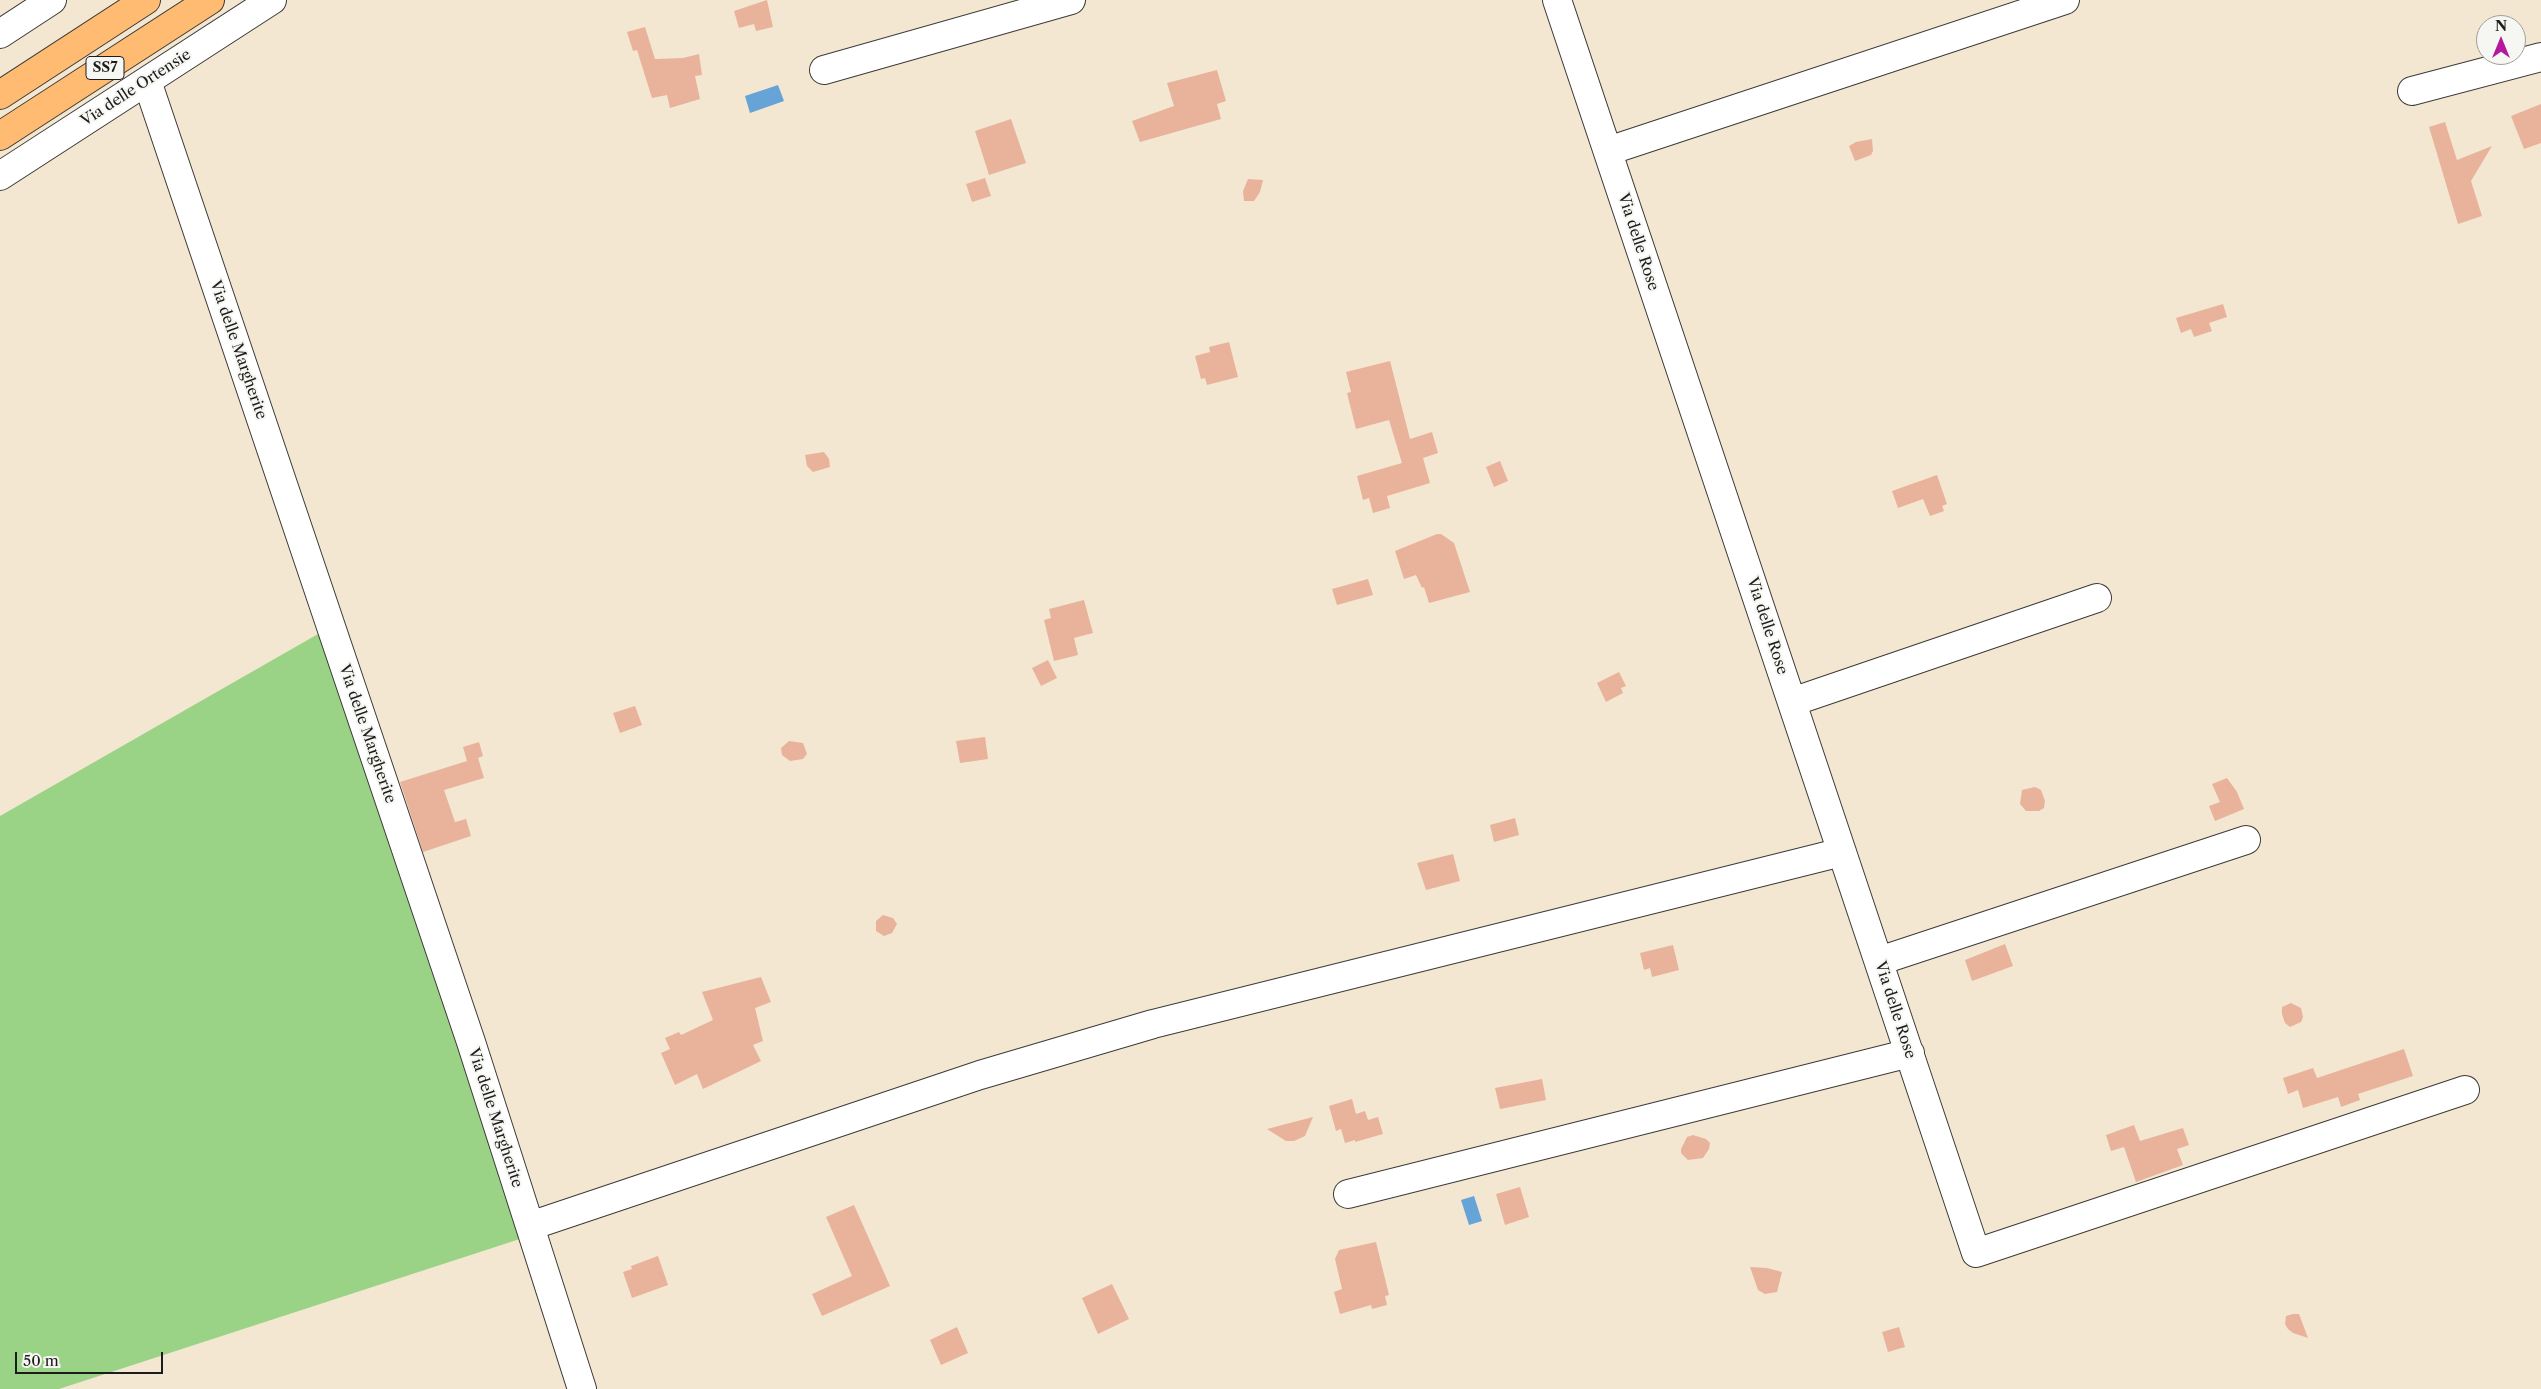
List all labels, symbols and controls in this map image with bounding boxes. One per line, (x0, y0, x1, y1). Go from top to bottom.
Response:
north arrow (2476, 15, 2526, 65)
text: N (2495, 17, 2507, 35)
street label: Via delle Ortensie (78, 46, 194, 130)
road number: SS7 (86, 56, 124, 80)
street label: Via delle Rose (1614, 191, 1662, 293)
street label: Via delle Margherite (206, 278, 270, 422)
street label: Via delle Rose (1743, 575, 1791, 677)
street label: Via delle Margherite (335, 662, 399, 806)
street label: Via delle Rose (1871, 959, 1919, 1061)
street label: Via delle Margherite (464, 1046, 526, 1190)
scale bar (18, 1342, 165, 1374)
text: 50 m (23, 1351, 59, 1370)

